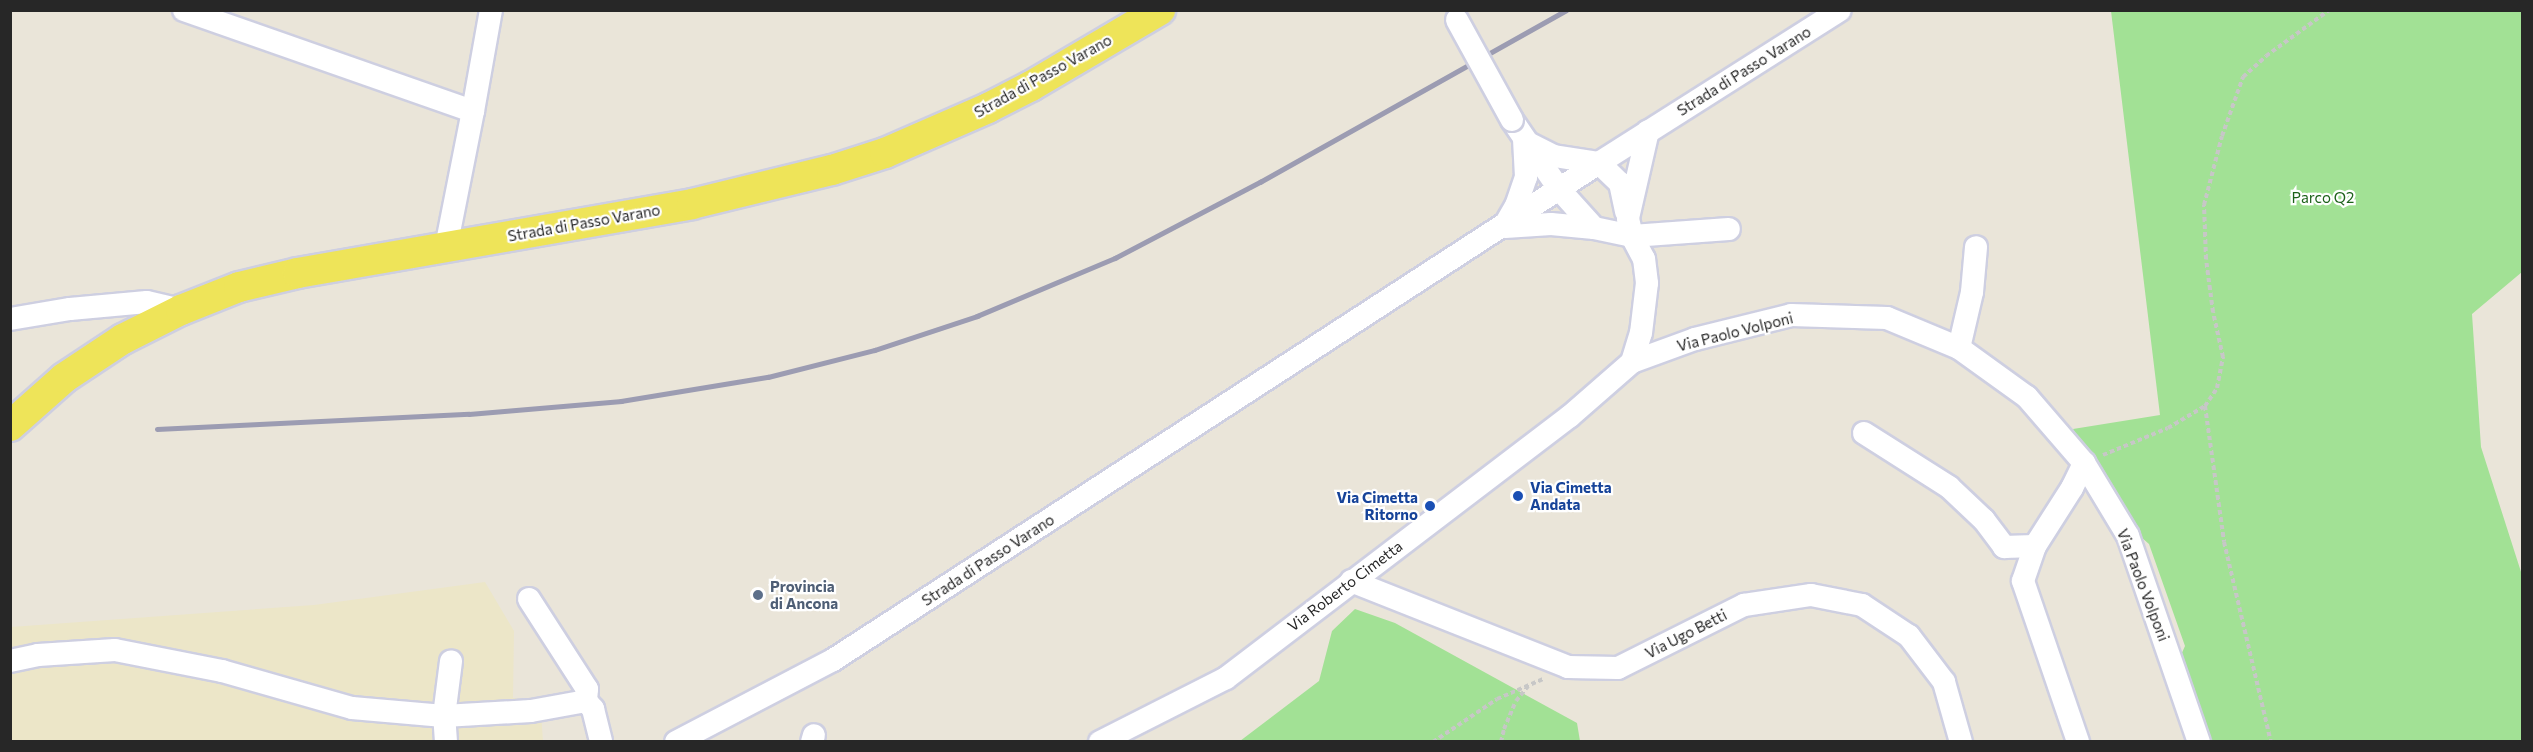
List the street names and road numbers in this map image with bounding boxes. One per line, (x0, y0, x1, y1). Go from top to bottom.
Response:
street label: Strada di Passo Varano (1674, 22, 1814, 120)
street label: Strada di Passo Varano (971, 31, 1115, 121)
street label: Strada di Passo Varano (506, 201, 662, 245)
street label: Via Paolo Volponi (1675, 309, 1795, 355)
street label: Strada di Passo Varano (918, 510, 1058, 610)
street label: Via Paolo Volponi (2113, 526, 2173, 644)
street label: Via Roberto Cimetta (1284, 537, 1406, 635)
street label: Via Ugo Betti (1642, 606, 1730, 662)

